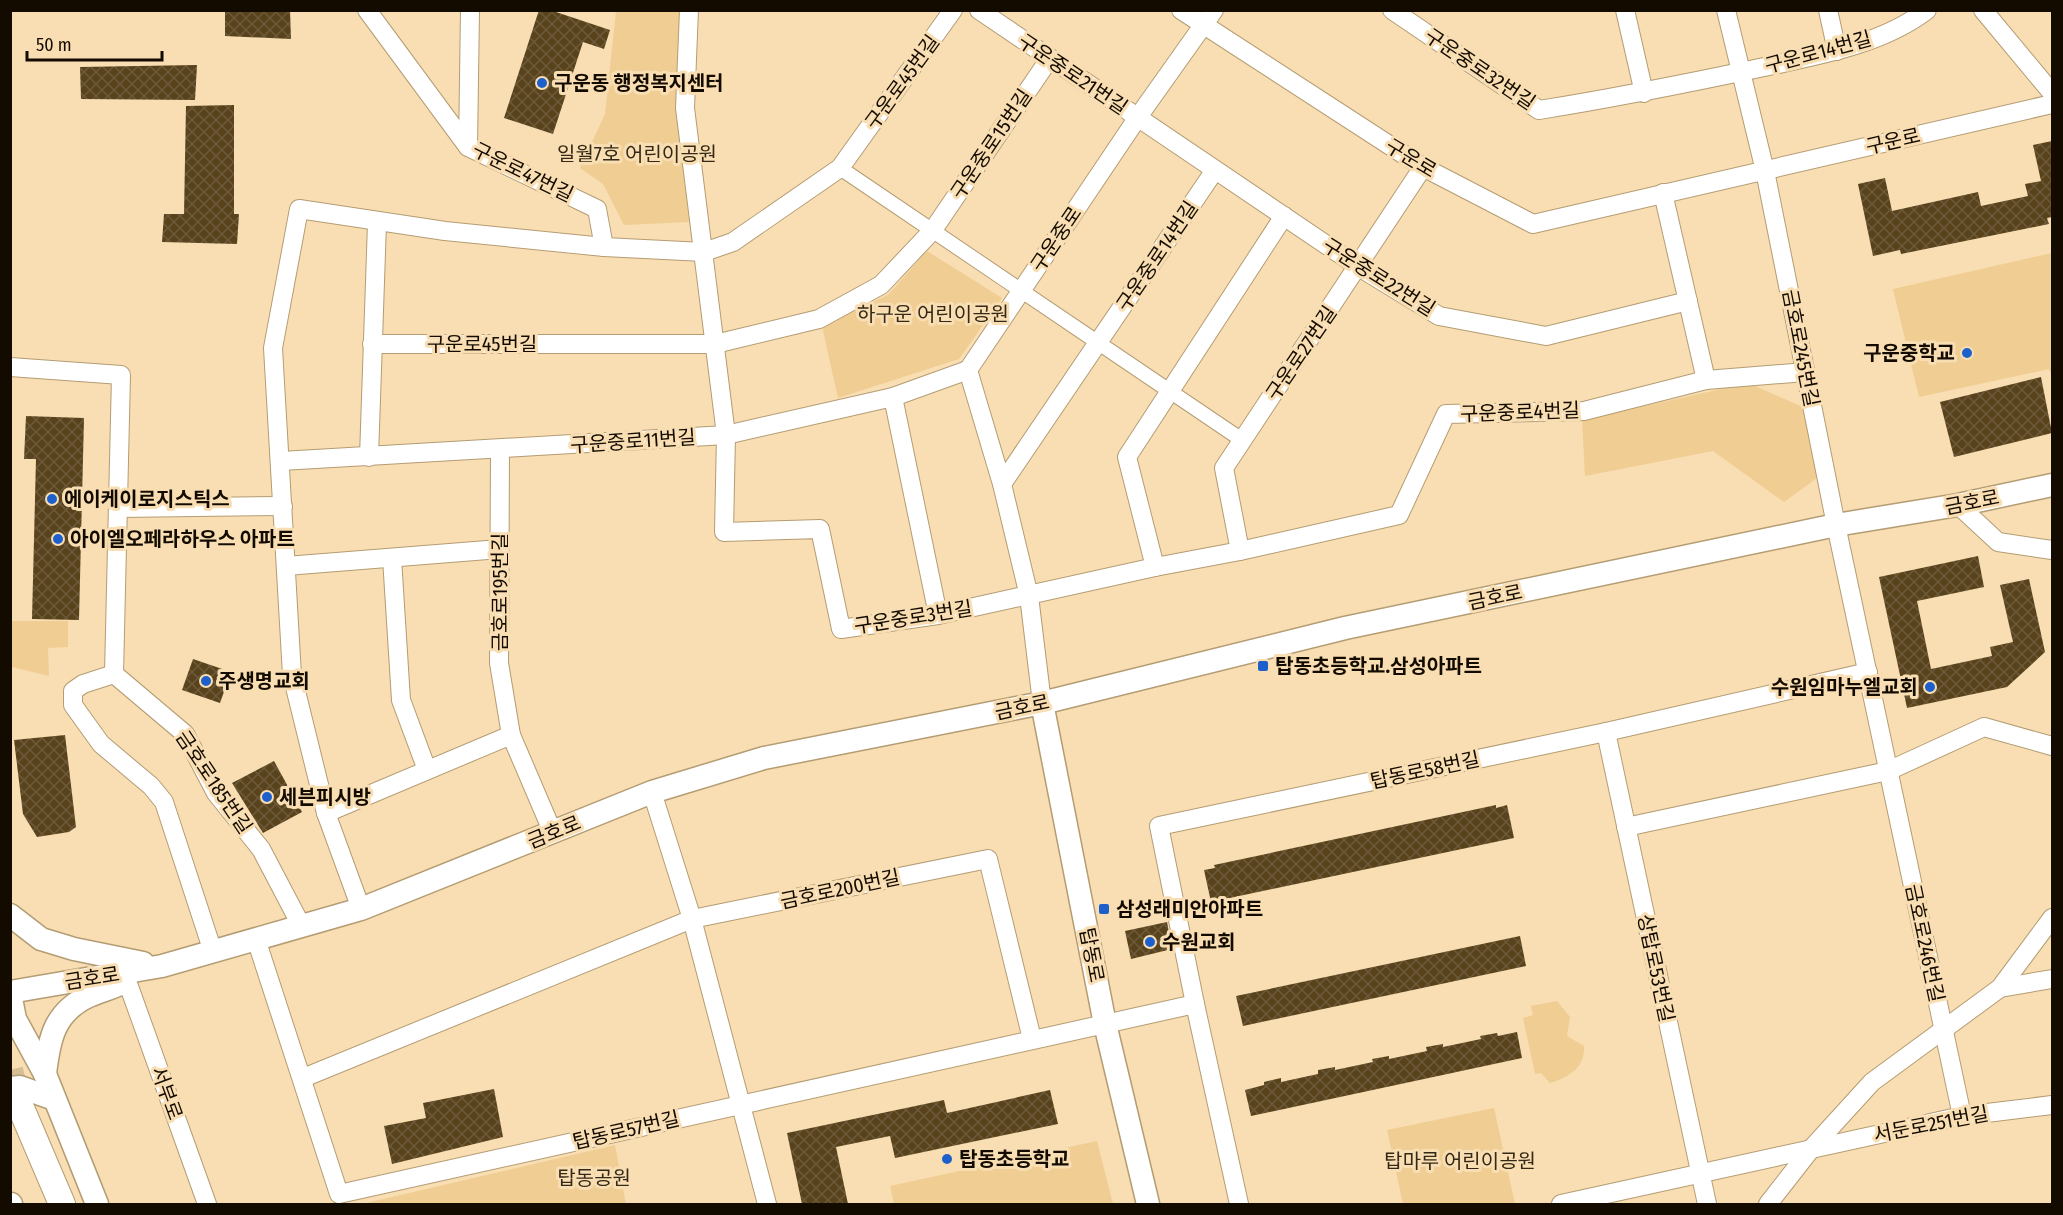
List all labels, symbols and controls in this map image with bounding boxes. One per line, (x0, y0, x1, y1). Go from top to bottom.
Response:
street label: 구운중로32번길 (1420, 23, 1540, 115)
scale bar (27, 24, 162, 62)
street label: 구운로14번길 (1762, 26, 1874, 78)
street label: 구운중로21번길 (1014, 29, 1132, 119)
street label: 구운로45번길 (860, 30, 944, 134)
text: 50 m (36, 34, 72, 56)
place label: 구운동 행정복지센터 (554, 71, 724, 95)
marker: 구운동 행정복지센터 (535, 76, 549, 90)
street label: 구운중로15번길 (945, 84, 1037, 204)
street label: 구운로 (1863, 123, 1923, 159)
street label: 구운로 (1381, 133, 1441, 183)
street label: 구운로47번길 (469, 137, 577, 207)
park label: 일월7호 어린이공원 (557, 142, 717, 166)
street label: 구운중로14번길 (1111, 196, 1203, 316)
street label: 구운중로 (1025, 202, 1087, 276)
street label: 구운중로22번길 (1318, 233, 1440, 321)
street label: 금호로245번길 (1778, 287, 1824, 409)
street label: 구운로27번길 (1261, 301, 1341, 405)
park label: 하구운 어린이공원 (857, 302, 1009, 326)
street label: 구운로45번길 (427, 332, 537, 356)
place label: 구운중학교 (1863, 341, 1955, 365)
marker: 구운중학교 (1960, 346, 1974, 360)
street label: 구운중로4번길 (1460, 398, 1580, 426)
street label: 구운중로11번길 (569, 425, 697, 457)
street label: 금호로 (1943, 485, 2001, 519)
place label: 에이케이로지스틱스 (64, 487, 230, 511)
marker: 에이케이로지스틱스 (45, 492, 59, 506)
place label: 아이엘오페라하우스 아파트 (70, 527, 295, 551)
marker: 아이엘오페라하우스 아파트 (51, 532, 65, 546)
street label: 금호로195번길 (488, 533, 512, 651)
street label: 금호로 (1466, 580, 1524, 614)
street label: 구운중로3번길 (852, 596, 974, 638)
place label: 탑동초등학교.삼성아파트 (1275, 654, 1482, 678)
marker: 탑동초등학교.삼성아파트 (1256, 659, 1270, 673)
place label: 주생명교회 (218, 669, 310, 693)
marker: 주생명교회 (199, 674, 213, 688)
place label: 수원임마누엘교회 (1771, 675, 1918, 699)
marker: 수원임마누엘교회 (1923, 680, 1937, 694)
street label: 금호로 (993, 690, 1051, 724)
street label: 금호로185번길 (171, 726, 257, 838)
street label: 탑동로58번길 (1368, 747, 1482, 793)
place label: 세븐피시방 (279, 785, 371, 809)
marker: 세븐피시방 (260, 790, 274, 804)
street label: 금호로 (524, 811, 584, 853)
street label: 금호로200번길 (778, 865, 902, 913)
street label: 금호로246번길 (1901, 882, 1949, 1004)
place label: 삼성래미안아파트 (1116, 897, 1263, 921)
marker: 삼성래미안아파트 (1097, 902, 1111, 916)
street label: 상탑로53번길 (1633, 912, 1679, 1024)
street label: 탑동로 (1075, 926, 1109, 984)
place label: 수원교회 (1162, 930, 1236, 954)
marker: 수원교회 (1143, 935, 1157, 949)
street label: 금호로 (63, 962, 121, 994)
street label: 서부로 (146, 1063, 188, 1123)
street label: 서둔로251번길 (1871, 1101, 1991, 1147)
street label: 탑동로57번길 (570, 1106, 682, 1154)
place label: 탑동초등학교 (959, 1147, 1069, 1171)
park label: 탑마루 어린이공원 (1384, 1149, 1536, 1173)
marker: 탑동초등학교 (940, 1152, 954, 1166)
park label: 탑동공원 (557, 1166, 631, 1190)

